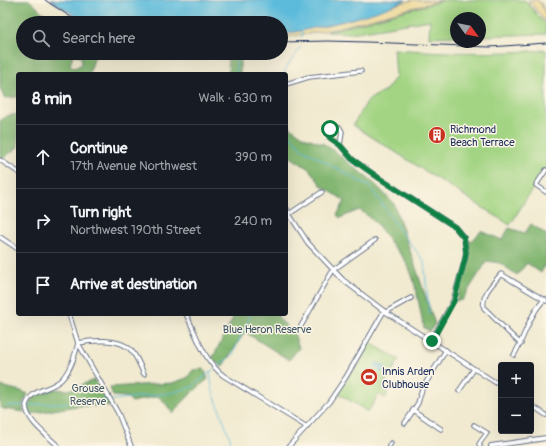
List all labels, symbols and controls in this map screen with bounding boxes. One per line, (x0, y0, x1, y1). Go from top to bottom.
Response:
north arrow (450, 12, 486, 48)
search box (16, 16, 288, 60)
icon: search (30, 27, 52, 49)
text: Search here (62, 29, 135, 48)
text: 8 min (32, 88, 72, 109)
text: Walk · 630 m (198, 90, 272, 106)
route start (321, 120, 339, 138)
place label: Richmond Beach Terrace (450, 123, 515, 149)
building icon: Richmond Beach Terrace (427, 125, 447, 145)
text: Continue (70, 139, 128, 158)
icon: ahead (32, 146, 54, 168)
text: 390 m (235, 149, 272, 165)
text: 17th Avenue Northwest (70, 158, 197, 174)
text: Turn right (70, 203, 131, 222)
icon: right (32, 210, 54, 232)
text: 240 m (234, 213, 272, 229)
text: Northwest 190th Street (70, 222, 201, 238)
icon: arrive (32, 274, 54, 296)
text: Arrive at destination (70, 275, 197, 294)
park label: Blue Heron Reserve (223, 323, 312, 336)
route end (423, 332, 441, 350)
map controls (498, 362, 534, 434)
button: + (498, 362, 534, 398)
place label: Innis Arden Clubhouse (382, 365, 435, 391)
sports icon: Innis Arden Clubhouse (359, 367, 379, 387)
park label: Grouse Reserve (70, 382, 107, 408)
button: − (498, 398, 534, 434)

